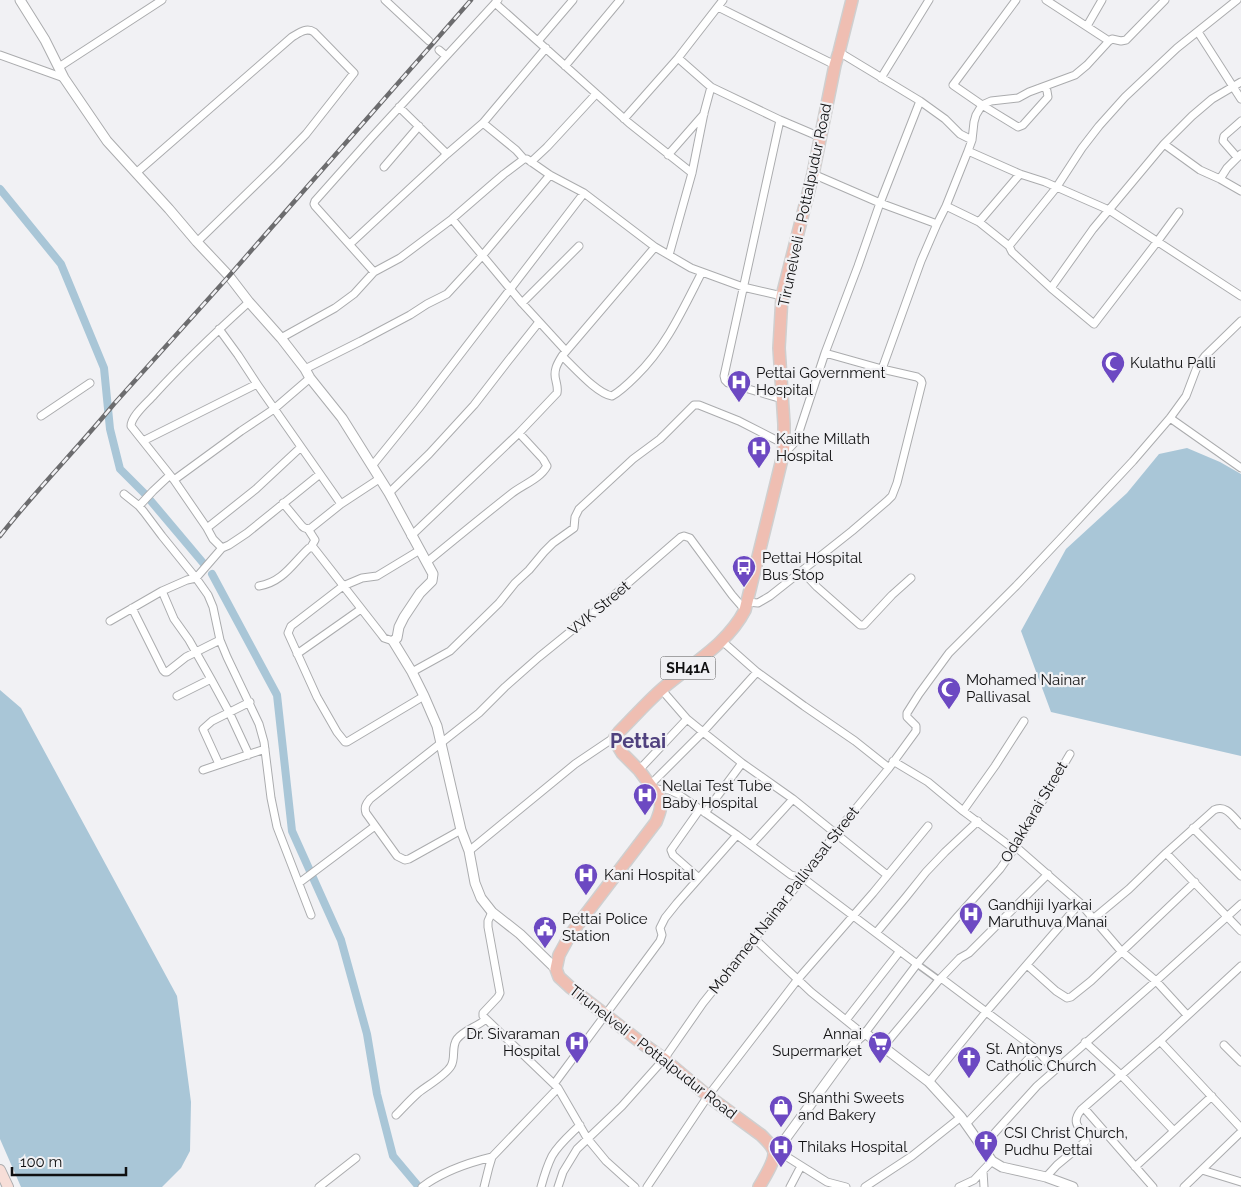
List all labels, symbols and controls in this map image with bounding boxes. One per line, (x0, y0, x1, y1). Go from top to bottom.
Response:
street label: Tirunelveli - Pottalpudur Road (775, 102, 835, 308)
mosque icon: Kulathu Palli (1100, 350, 1126, 384)
place label: Kulathu Palli (1130, 354, 1216, 372)
place label: Pettai Government Hospital (756, 364, 885, 399)
hospital icon: Pettai Government Hospital (726, 369, 752, 403)
place label: Kaithe Millath Hospital (776, 430, 870, 465)
hospital icon: Kaithe Millath Hospital (746, 435, 772, 469)
place label: Pettai Hospital Bus Stop (762, 549, 863, 584)
bus stop icon: Pettai Hospital Bus Stop (731, 554, 757, 588)
street label: VVK Street (564, 577, 634, 639)
road number: SH41A (660, 656, 716, 680)
place label: Mohamed Nainar Pallivasal (966, 671, 1086, 706)
mosque icon: Mohamed Nainar Pallivasal (936, 676, 962, 710)
district label: Pettai (610, 729, 666, 753)
street label: Odakkarai Street (997, 758, 1071, 866)
place label: Nellai Test Tube Baby Hospital (662, 777, 772, 812)
hospital icon: Nellai Test Tube Baby Hospital (632, 782, 658, 816)
street label: Mohamed Nainar Pallivasal Street (705, 803, 863, 997)
hospital icon: Kani Hospital (573, 862, 599, 896)
place label: Kani Hospital (604, 866, 695, 884)
place label: Gandhiji Iyarkai Maruthuva Manai (988, 896, 1107, 931)
hospital icon: Gandhiji Iyarkai Maruthuva Manai (958, 901, 984, 935)
place label: Pettai Police Station (562, 910, 648, 945)
public building icon: Pettai Police Station (532, 915, 558, 949)
street label: Tirunelveli - Pottalpudur Road (566, 981, 740, 1123)
place label: Dr. Sivaraman Hospital (466, 1025, 561, 1060)
place label: Annai Supermarket (772, 1025, 862, 1060)
hospital icon: Dr. Sivaraman Hospital (564, 1030, 590, 1064)
supermarket icon: Annai Supermarket (867, 1030, 893, 1064)
place label: St. Antonys Catholic Church (986, 1040, 1096, 1075)
church icon: St. Antonys Catholic Church (956, 1045, 982, 1079)
place label: Shanthi Sweets and Bakery (798, 1089, 904, 1124)
shop icon: Shanthi Sweets and Bakery (768, 1094, 794, 1128)
place label: CSI Christ Church, Pudhu Pettai (1004, 1124, 1128, 1159)
church icon: CSI Christ Church, Pudhu Pettai (973, 1129, 999, 1163)
hospital icon: Thilaks Hospital (768, 1134, 794, 1168)
place label: Thilaks Hospital (798, 1138, 908, 1156)
scale bar (12, 1144, 126, 1176)
text: 100 m (20, 1153, 62, 1171)

